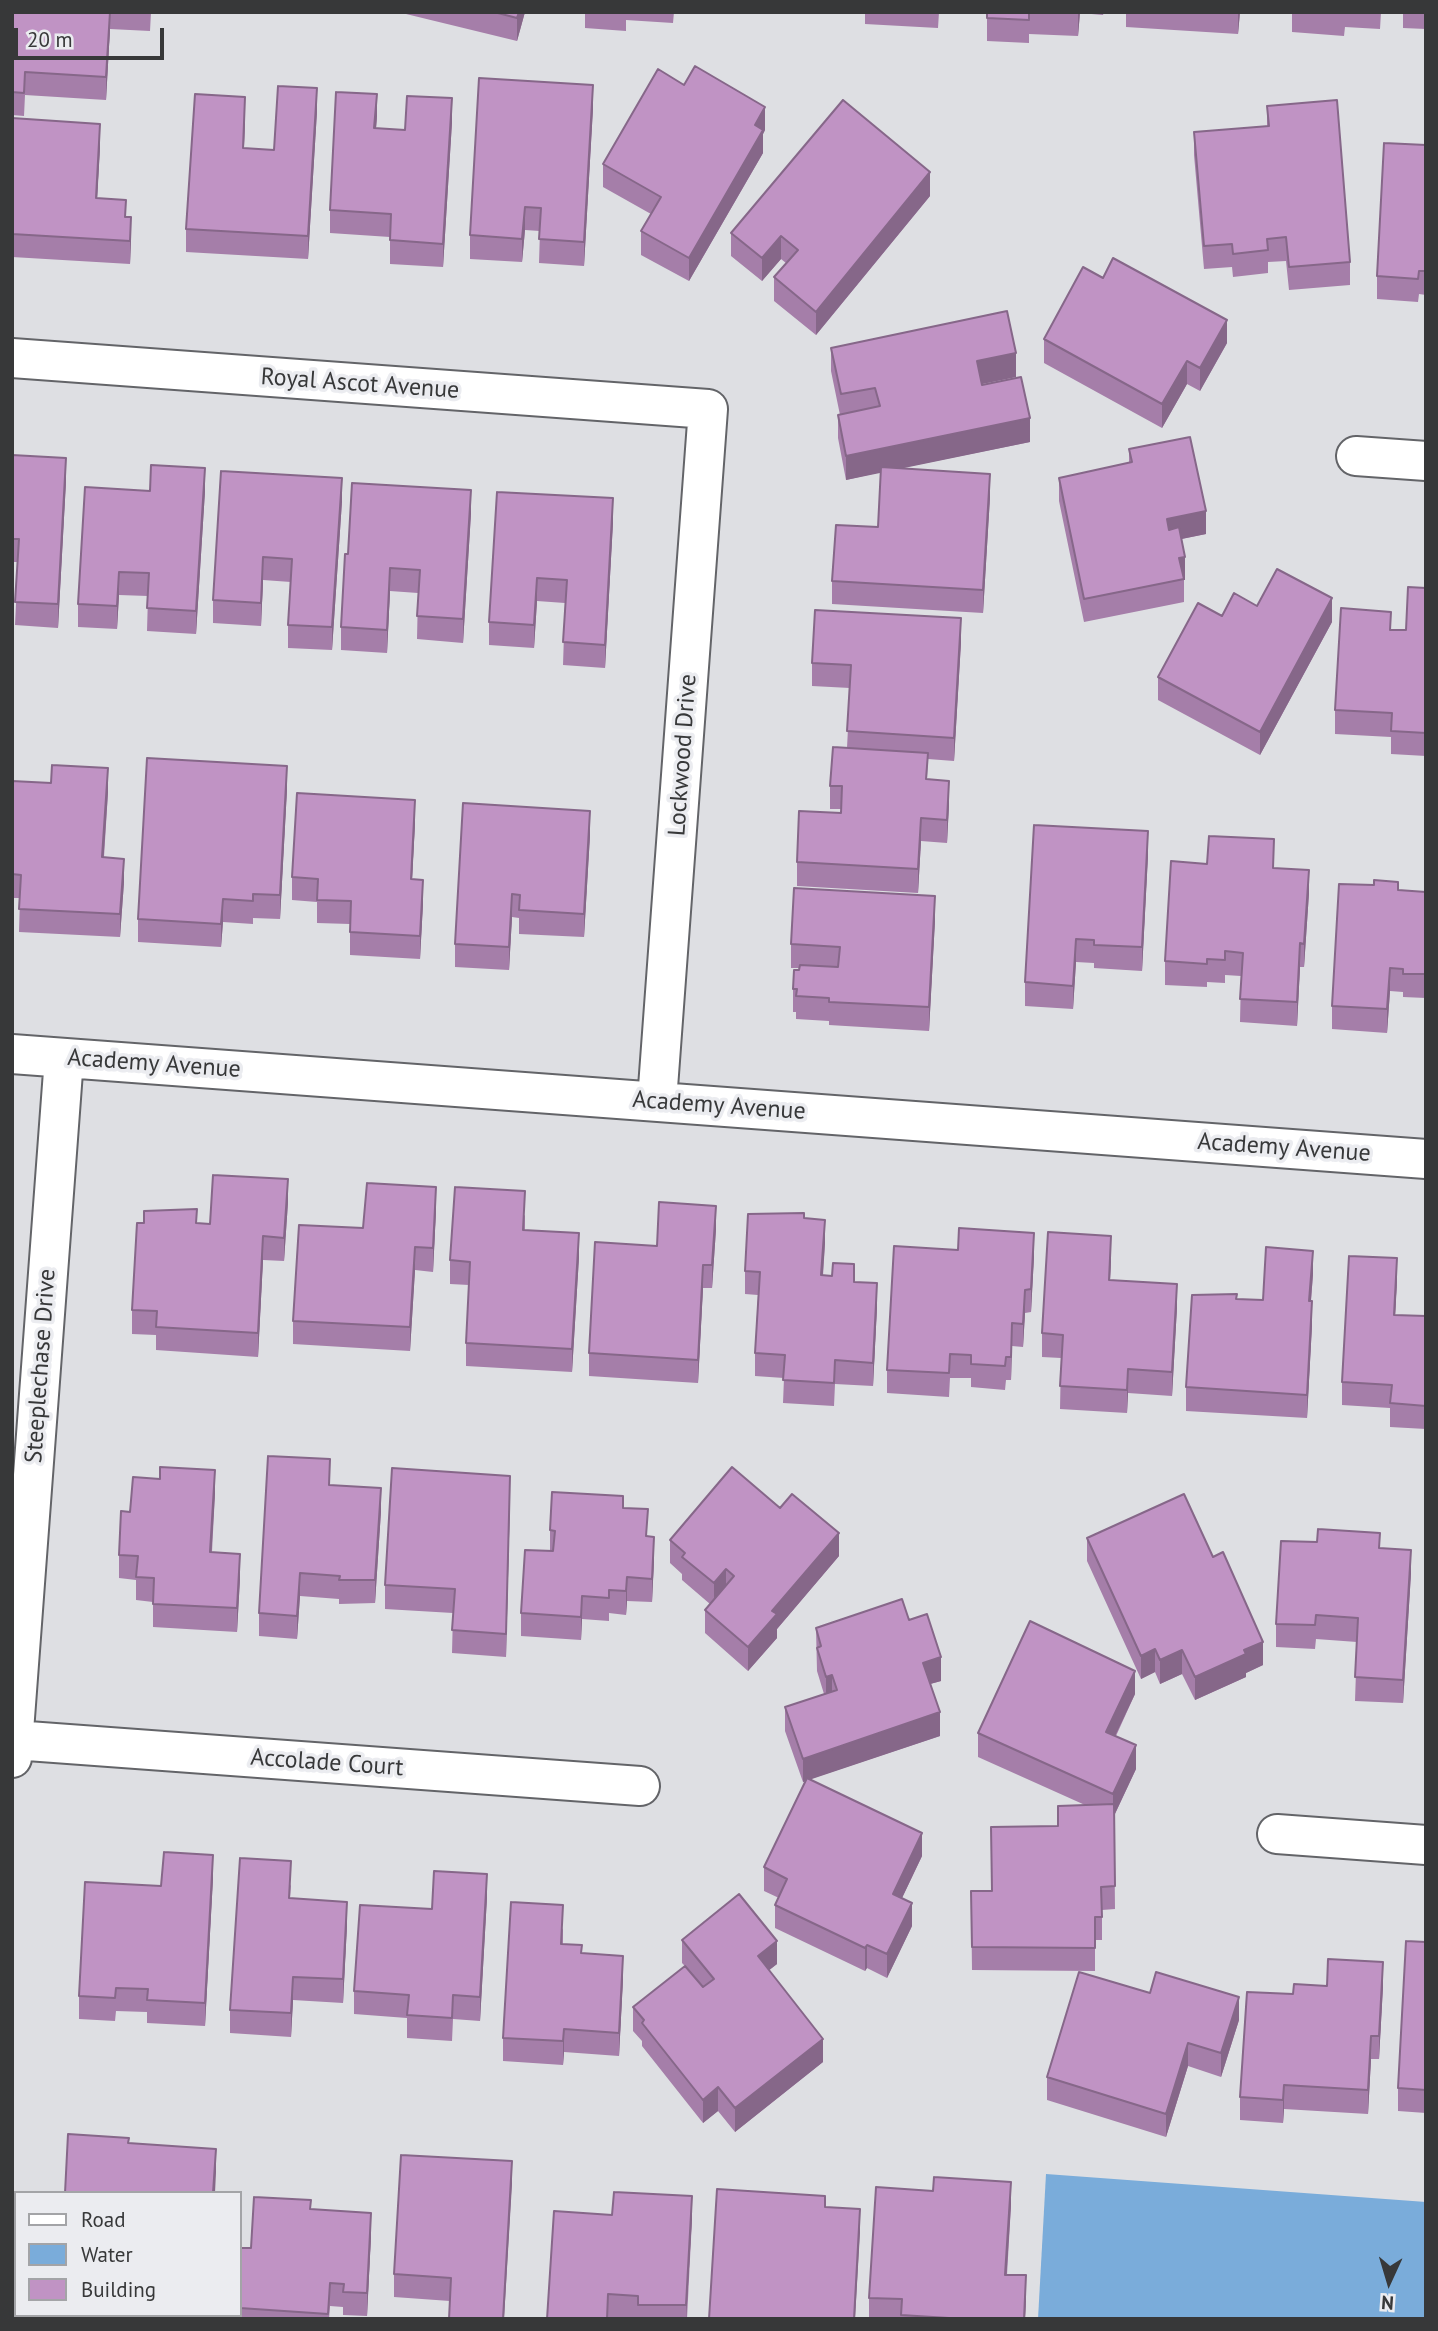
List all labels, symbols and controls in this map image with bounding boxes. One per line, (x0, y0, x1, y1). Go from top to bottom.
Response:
scale bar (18, 14, 168, 58)
text: 20 m (27, 26, 73, 53)
street label: Royal Ascot Avenue (260, 363, 460, 405)
street label: Lockwood Drive (663, 673, 703, 837)
street label: Academy Avenue (66, 1044, 242, 1084)
street label: Academy Avenue (631, 1086, 807, 1126)
street label: Academy Avenue (1196, 1128, 1372, 1168)
street label: Steeplechase Drive (20, 1268, 62, 1464)
street label: Accolade Court (250, 1743, 404, 1783)
legend (14, 2191, 242, 2317)
text: Road (81, 2206, 125, 2233)
text: Water (81, 2241, 133, 2268)
north arrow (1354, 2247, 1424, 2317)
text: Building (81, 2276, 156, 2303)
text: N (1380, 2291, 1395, 2315)

